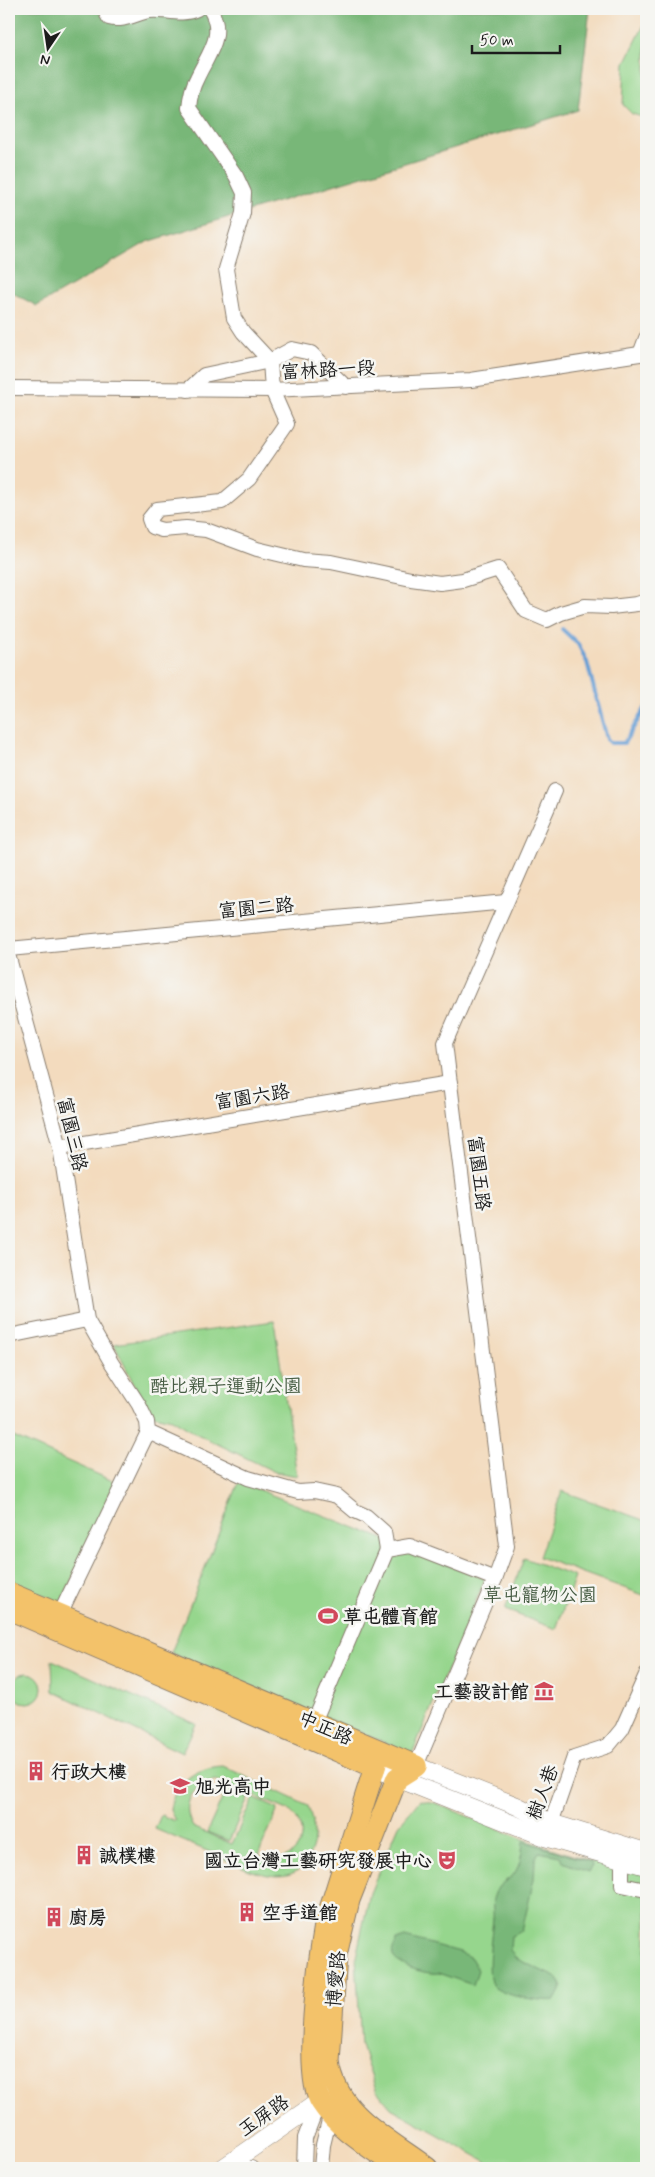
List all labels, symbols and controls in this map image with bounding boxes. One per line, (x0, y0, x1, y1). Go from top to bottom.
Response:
north arrow (22, 22, 72, 72)
scale bar (472, 22, 560, 54)
text: 50 m (480, 31, 514, 51)
text: N (39, 50, 52, 70)
street label: 富林路一段 (280, 356, 376, 385)
street label: 富園二路 (217, 893, 295, 924)
street label: 富園六路 (213, 1079, 292, 1116)
street label: 富園三路 (51, 1094, 92, 1174)
street label: 富園五路 (461, 1134, 496, 1212)
park label: 酷比親子運動公園 (150, 1374, 302, 1399)
park label: 草屯寵物公園 (483, 1583, 597, 1608)
sports icon: 草屯體育館 (317, 1605, 339, 1627)
place label: 草屯體育館 (343, 1605, 438, 1630)
place label: 工藝設計館 (434, 1680, 529, 1705)
museum icon: 工藝設計館 (533, 1680, 555, 1702)
street label: 中正路 (294, 1705, 357, 1751)
building icon: 行政大樓 (25, 1760, 47, 1782)
place label: 行政大樓 (51, 1760, 127, 1785)
street label: 樹人巷 (522, 1761, 565, 1824)
school or university icon: 旭光高中 (169, 1775, 191, 1797)
place label: 旭光高中 (195, 1775, 271, 1800)
building icon: 誠樸樓 (73, 1844, 95, 1866)
place label: 誠樸樓 (99, 1844, 156, 1869)
place label: 國立台灣工藝研究發展中心 (204, 1849, 432, 1874)
theatre icon: 國立台灣工藝研究發展中心 (436, 1849, 458, 1871)
building icon: 空手道館 (236, 1901, 258, 1923)
place label: 空手道館 (262, 1901, 338, 1926)
building icon: 廚房 (43, 1906, 65, 1928)
place label: 廚房 (69, 1906, 107, 1931)
street label: 博愛路 (322, 1950, 351, 2009)
street label: 玉屏路 (233, 2090, 294, 2143)

